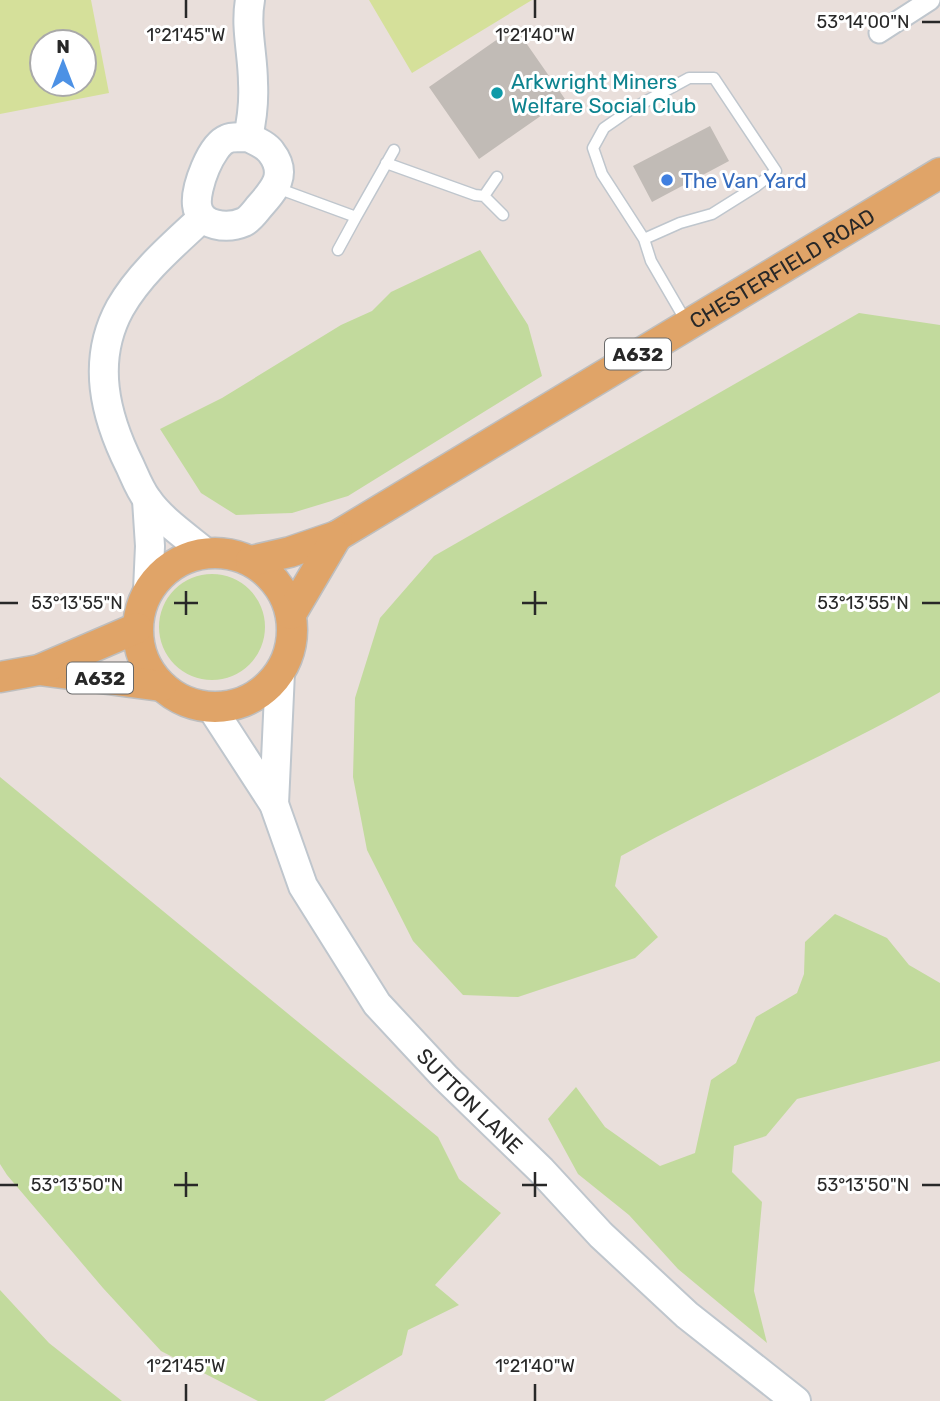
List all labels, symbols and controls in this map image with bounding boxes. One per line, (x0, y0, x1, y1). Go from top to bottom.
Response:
text: 53°14'00"N (817, 11, 910, 33)
text: 1°21'45"W (147, 24, 225, 46)
text: 1°21'40"W (495, 24, 575, 46)
north arrow (28, 28, 98, 98)
text: N (56, 35, 70, 58)
place label: Arkwright Miners Welfare Social Club (511, 69, 696, 118)
marker: Arkwright Miners Welfare Social Club (489, 85, 505, 101)
place label: The Van Yard (681, 168, 807, 193)
marker: The Van Yard (659, 172, 675, 188)
street label: CHESTERFIELD ROAD (685, 203, 879, 333)
road number: A632 (605, 338, 671, 370)
text: 53°13'55"N (31, 592, 123, 614)
text: 53°13'55"N (817, 592, 909, 614)
road number: A632 (67, 663, 133, 694)
street label: SUTTON LANE (412, 1043, 528, 1158)
text: 53°13'50"N (31, 1174, 123, 1196)
text: 53°13'50"N (817, 1174, 909, 1196)
text: 1°21'45"W (147, 1355, 225, 1377)
text: 1°21'40"W (495, 1355, 575, 1377)

